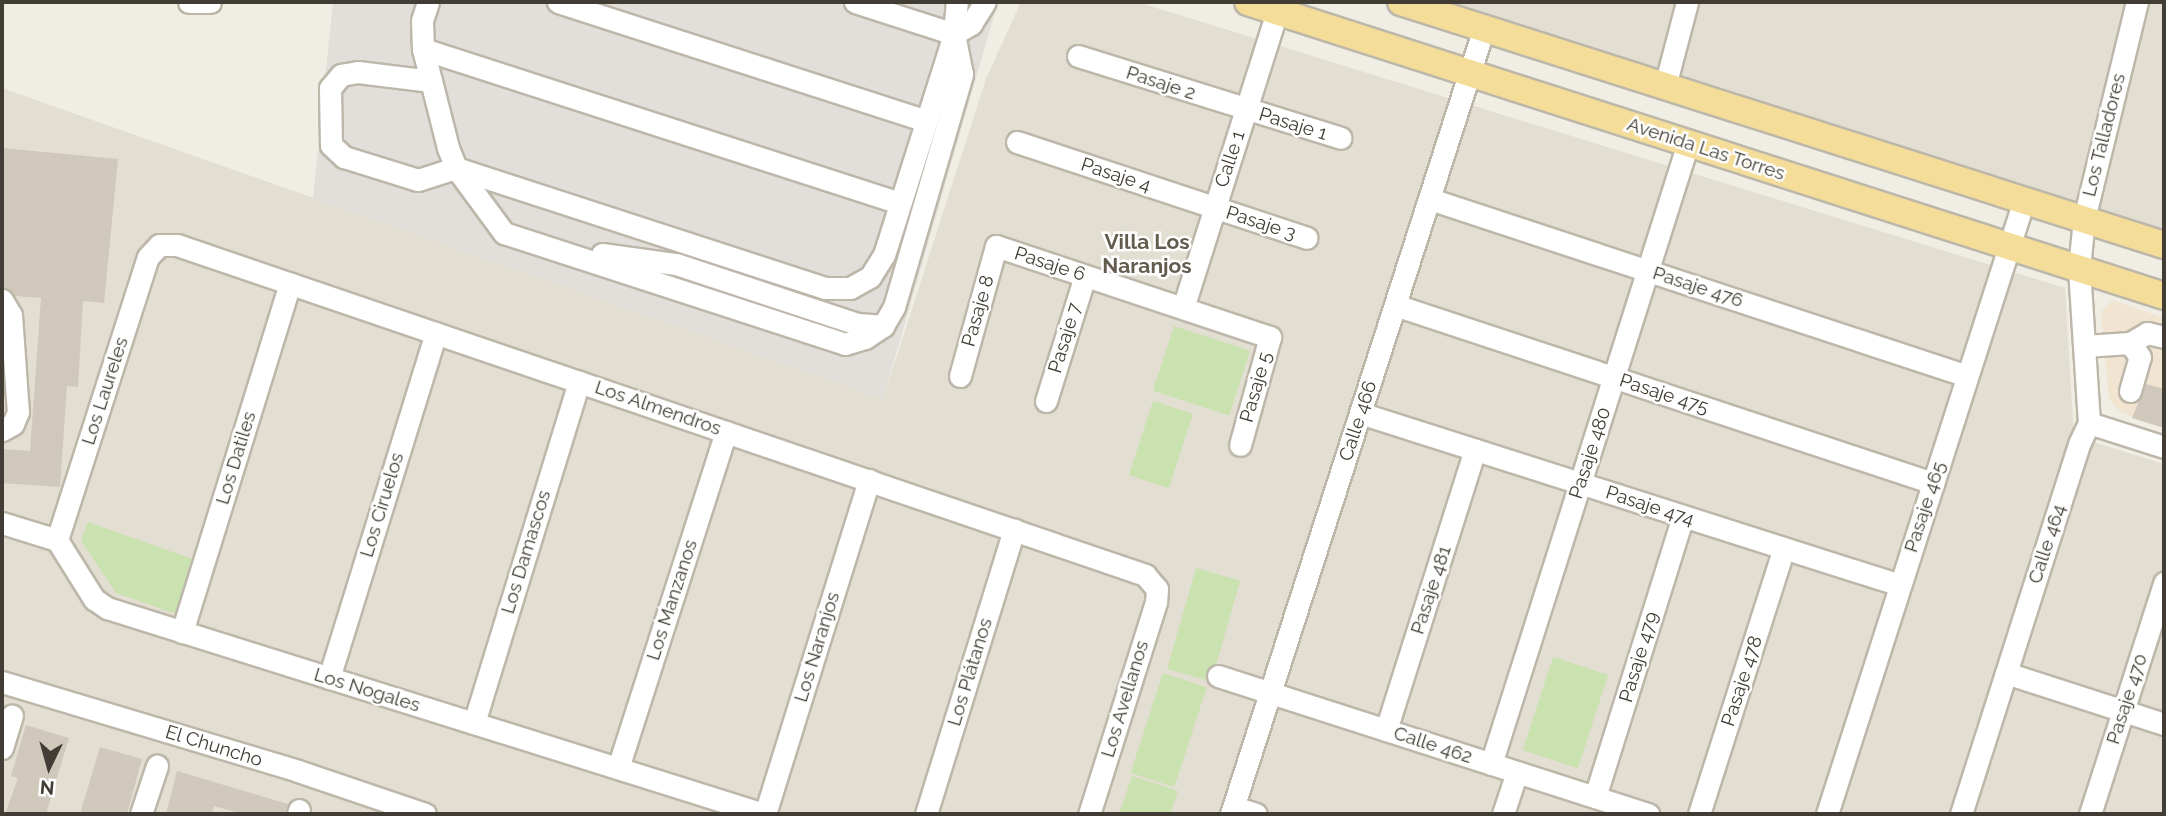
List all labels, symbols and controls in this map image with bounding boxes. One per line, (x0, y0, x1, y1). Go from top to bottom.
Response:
street label: Pasaje 2 (1123, 61, 1199, 105)
street label: Los Talladores (2078, 71, 2130, 199)
street label: Pasaje 1 (1256, 103, 1330, 145)
street label: Avenida Las Torres (1624, 113, 1788, 185)
street label: Calle 1 (1210, 128, 1250, 190)
street label: Pasaje 4 (1078, 153, 1154, 197)
street label: Pasaje 3 (1223, 201, 1299, 245)
district label: Villa Los Naranjos (1102, 229, 1192, 279)
street label: Pasaje 6 (1012, 242, 1088, 286)
street label: Pasaje 476 (1650, 262, 1746, 312)
street label: Pasaje 8 (957, 273, 999, 349)
street label: Pasaje 7 (1044, 300, 1086, 376)
street label: Los Laureles (77, 334, 133, 448)
street label: Pasaje 5 (1235, 349, 1277, 425)
street label: Pasaje 475 (1617, 369, 1711, 419)
street label: Los Almendros (592, 376, 724, 440)
street label: Calle 466 (1334, 378, 1382, 464)
street label: Pasaje 480 (1564, 404, 1616, 502)
street label: Los Datiles (211, 409, 261, 507)
street label: Los Ciruelos (355, 450, 409, 560)
street label: Pasaje 465 (1900, 459, 1950, 555)
street label: Pasaje 474 (1603, 481, 1697, 531)
street label: Los Damascos (496, 488, 556, 616)
street label: Calle 464 (2023, 502, 2071, 586)
street label: Los Manzanos (642, 537, 702, 663)
street label: Pasaje 481 (1406, 543, 1456, 637)
street label: Los Naranjos (789, 589, 845, 705)
street label: Pasaje 479 (1614, 609, 1664, 705)
street label: Los Plátanos (943, 615, 997, 729)
street label: Pasaje 478 (1717, 633, 1767, 729)
street label: Los Avellanos (1096, 638, 1154, 760)
street label: Pasaje 470 (2102, 651, 2152, 747)
street label: Los Nogales (311, 663, 423, 717)
street label: El Chuncho (162, 720, 266, 772)
street label: Calle 462 (1391, 722, 1475, 768)
north arrow (14, 732, 84, 802)
text: N (39, 776, 55, 800)

